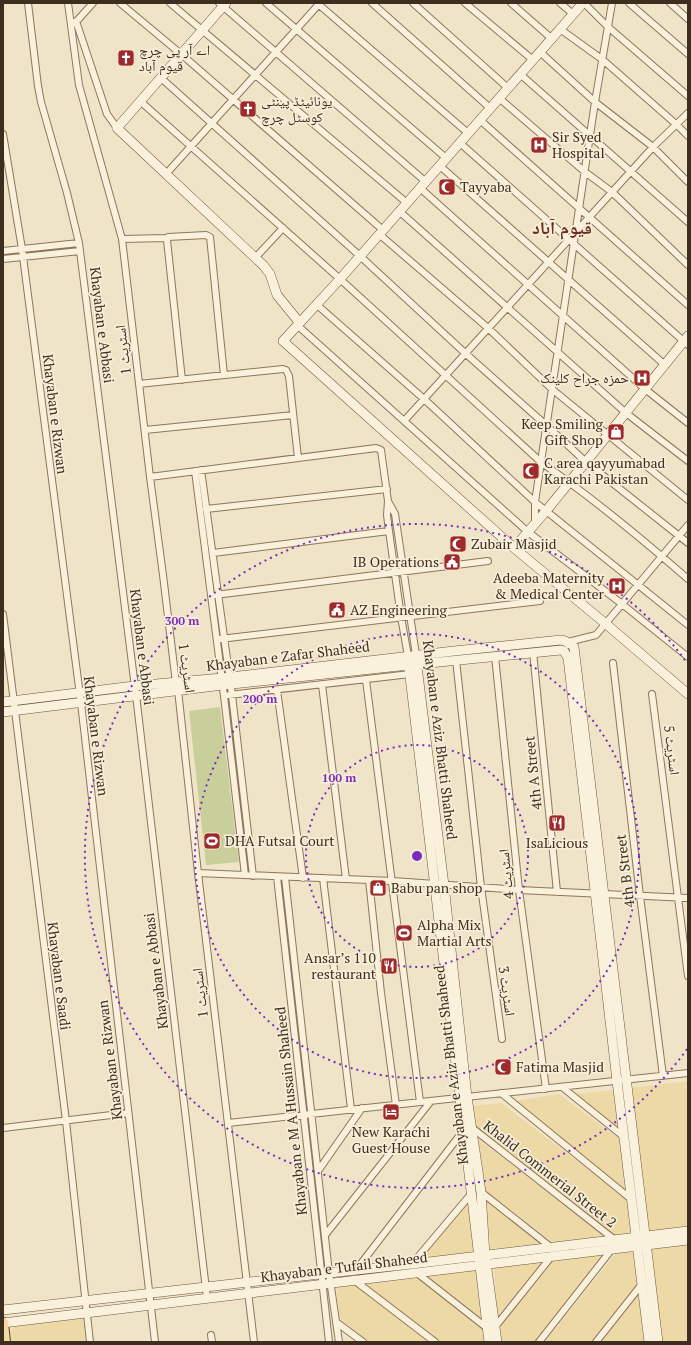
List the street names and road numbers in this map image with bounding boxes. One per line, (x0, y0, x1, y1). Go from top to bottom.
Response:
street label: Khayaban e Abbasi (86, 266, 119, 384)
street label: اسٹریٹ 1 (110, 324, 135, 376)
street label: Khayaban e Rizwan (39, 353, 72, 476)
street label: Khayaban e Abbasi (126, 588, 159, 706)
street label: Khayaban e Zafar Shaheed (205, 636, 371, 675)
street label: Khayaban e Aziz Bhatti Shaheed (419, 639, 462, 841)
street label: اسٹریٹ 1 (175, 642, 200, 694)
street label: Khayaban e Rizwan (80, 675, 113, 798)
street label: اسٹریٹ 5 (660, 724, 685, 776)
street label: 4th A Street (519, 734, 546, 811)
street label: 4th B Street (610, 833, 638, 909)
street label: اسٹریٹ 4 (493, 848, 518, 900)
street label: Khayaban e Abbasi (139, 912, 172, 1030)
street label: Khayaban e Saadi (43, 921, 76, 1031)
street label: Khayaban e Aziz Bhatti Shaheed (429, 964, 472, 1166)
street label: اسٹریٹ 3 (495, 965, 520, 1017)
street label: اسٹریٹ 1 (187, 967, 212, 1019)
street label: Khayaban e Rizwan (93, 998, 126, 1121)
street label: Khayaban e M A Hussain Shaheed (270, 1006, 311, 1216)
street label: Khalid Commerial Street 2 (480, 1116, 621, 1232)
street label: Khayaban e Tufail Shaheed (259, 1247, 429, 1286)

